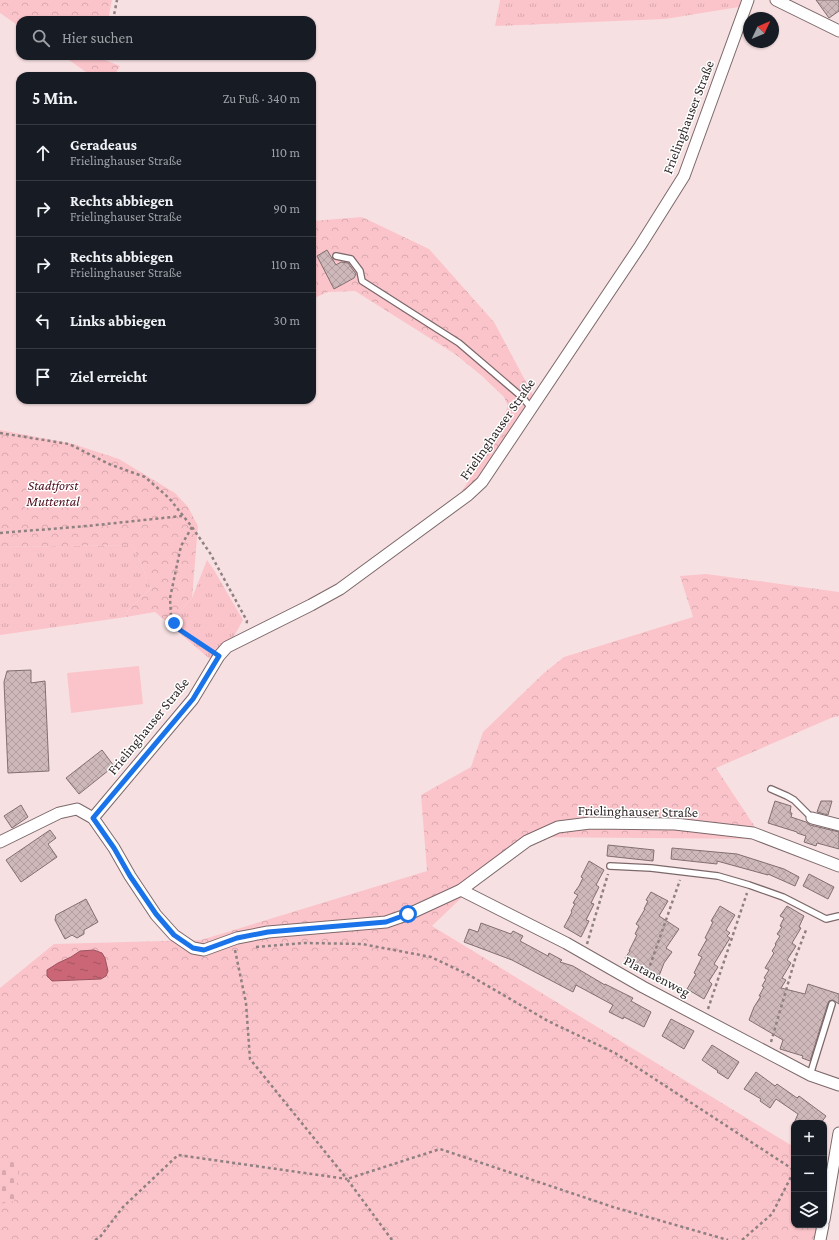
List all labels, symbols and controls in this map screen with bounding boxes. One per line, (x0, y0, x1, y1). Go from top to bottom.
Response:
north arrow (743, 12, 779, 48)
search box (16, 16, 316, 60)
icon: search (30, 27, 52, 49)
text: Hier suchen (62, 30, 133, 46)
street label: Frielinghauser Straße (659, 58, 717, 176)
text: 5 Min. (32, 89, 78, 108)
text: Zu Fuß · 340 m (223, 91, 300, 106)
text: Geradeaus (70, 137, 137, 153)
icon: ahead (32, 142, 54, 164)
text: 110 m (271, 145, 300, 160)
text: Frielinghauser Straße (70, 153, 182, 168)
text: Rechts abbiegen (70, 193, 173, 209)
icon: right (32, 198, 54, 220)
text: 90 m (273, 201, 300, 216)
text: Frielinghauser Straße (70, 209, 182, 224)
text: Rechts abbiegen (70, 249, 173, 265)
icon: right (32, 254, 54, 276)
text: 110 m (271, 257, 300, 272)
text: Frielinghauser Straße (70, 265, 182, 280)
icon: left (32, 310, 54, 332)
text: Links abbiegen (70, 313, 166, 329)
text: 30 m (274, 313, 300, 328)
icon: arrive (32, 366, 54, 388)
text: Ziel erreicht (70, 369, 147, 385)
street label: Frielinghauser Straße (456, 375, 538, 483)
park label: Stadtforst Muttental (25, 477, 80, 509)
route end (165, 614, 183, 632)
street label: Frielinghauser Straße (104, 674, 192, 778)
street label: Frielinghauser Straße (578, 802, 698, 820)
route start (399, 905, 417, 923)
street label: Platanenweg (621, 952, 693, 1000)
map controls (791, 1120, 827, 1228)
button: + (791, 1120, 827, 1156)
button: − (791, 1156, 827, 1192)
button: layers (791, 1192, 827, 1228)

